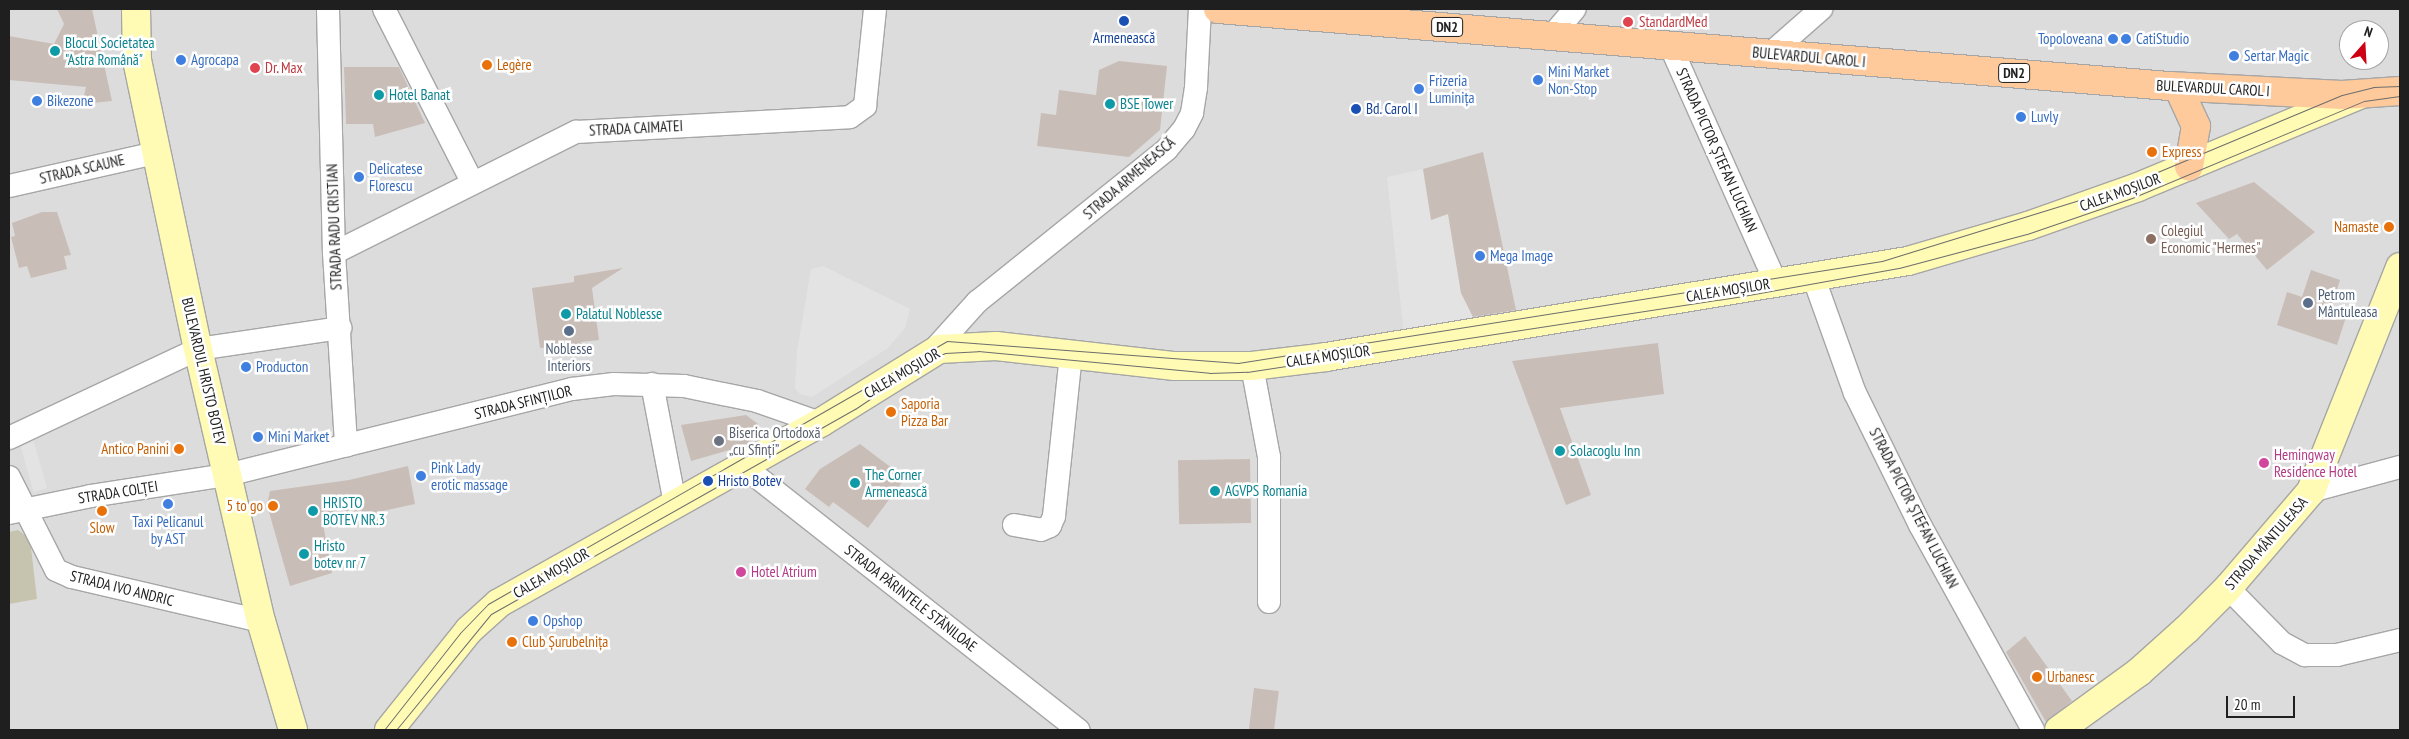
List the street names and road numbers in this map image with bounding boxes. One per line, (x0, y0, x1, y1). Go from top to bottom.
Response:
road number: DN2 (1431, 16, 1463, 38)
street label: BULEVARDUL CAROL I (1751, 43, 1867, 71)
road number: DN2 (1998, 62, 2030, 84)
street label: STRADA PICTOR ȘTEFAN LUCHIAN (1673, 65, 1761, 235)
street label: BULEVARDUL CAROL I (2155, 76, 2271, 100)
street label: STRADA CAIMATEI (588, 117, 684, 139)
street label: STRADA ARMENEASCĂ (1079, 133, 1179, 223)
street label: STRADA SCAUNE (37, 150, 127, 188)
street label: STRADA RADU CRISTIAN (323, 163, 345, 291)
street label: CALEA MOȘILOR (2077, 169, 2163, 215)
street label: CALEA MOȘILOR (1685, 274, 1771, 306)
street label: BULEVARDUL HRISTO BOTEV (178, 295, 230, 447)
street label: CALEA MOȘILOR (1285, 341, 1371, 371)
street label: CALEA MOȘILOR (861, 344, 943, 402)
street label: STRADA SFINȚILOR (472, 381, 574, 423)
street label: STRADA PICTOR ȘTEFAN LUCHIAN (1866, 425, 1962, 591)
street label: STRADA COLȚEI (77, 477, 159, 507)
street label: STRADA MÂNTULEASA (2221, 493, 2311, 593)
street label: STRADA PĂRINTELE STĂNILOAE (841, 541, 981, 655)
street label: CALEA MOȘILOR (510, 544, 592, 602)
street label: STRADA IVO ANDRIC (68, 566, 176, 610)

